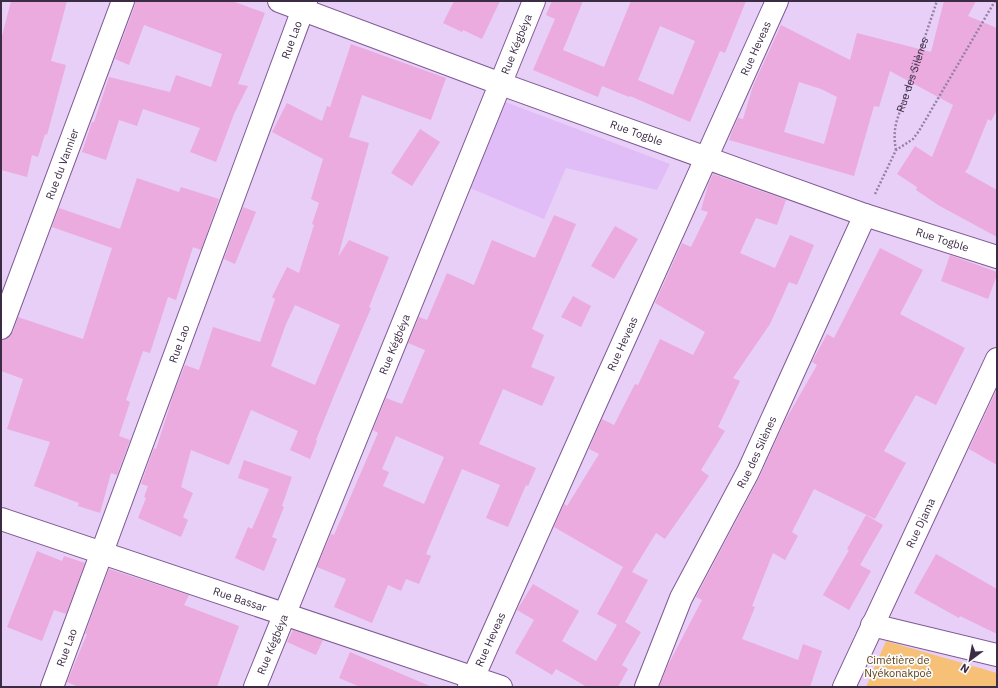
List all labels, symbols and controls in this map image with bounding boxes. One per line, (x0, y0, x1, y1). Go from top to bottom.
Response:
street label: Rue Kégbéya (498, 12, 535, 76)
street label: Rue Lao (278, 19, 305, 61)
street label: Rue Heveas (737, 19, 774, 78)
street label: Rue des Silènes (893, 35, 931, 114)
street label: Rue Togble (608, 117, 665, 149)
street label: Rue du Vannier (43, 127, 82, 202)
street label: Rue Togble (914, 225, 971, 255)
street label: Rue Kégbéya (376, 312, 413, 377)
street label: Rue Heveas (604, 314, 641, 373)
street label: Rue Lao (166, 323, 193, 365)
street label: Rue des Silènes (734, 414, 780, 491)
street label: Rue Djama (903, 496, 938, 550)
street label: Rue Bassar (211, 584, 268, 615)
street label: Rue Heveas (472, 610, 508, 669)
street label: Rue Kégbéya (254, 612, 291, 677)
street label: Rue Lao (53, 627, 80, 669)
north arrow (950, 640, 990, 680)
park label: Cimétière de Nyékonakpoè (864, 653, 932, 680)
text: N (958, 660, 972, 677)

